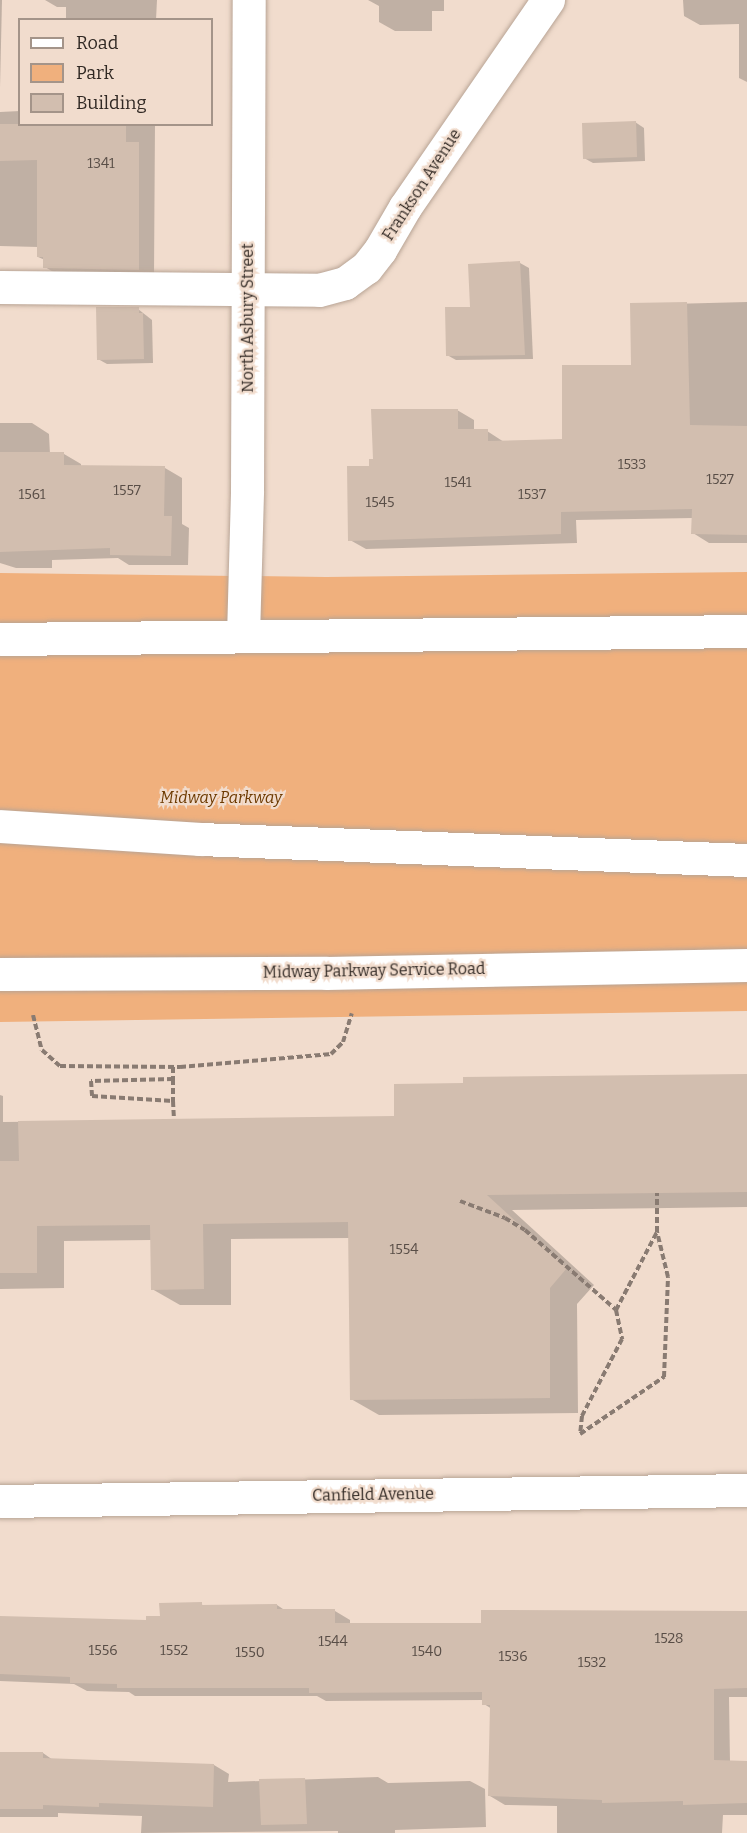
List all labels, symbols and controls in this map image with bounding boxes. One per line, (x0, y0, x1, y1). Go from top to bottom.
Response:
legend (18, 18, 213, 126)
text: Road (76, 32, 118, 54)
text: Park (76, 62, 114, 84)
text: Building (76, 92, 147, 114)
street label: Frankson Avenue (379, 126, 465, 244)
house number: 1341 (87, 156, 115, 172)
street label: North Asbury Street (238, 243, 258, 393)
house number: 1533 (618, 457, 646, 473)
house number: 1527 (706, 472, 734, 488)
house number: 1541 (444, 475, 472, 491)
house number: 1557 (113, 483, 141, 499)
house number: 1561 (19, 487, 45, 503)
house number: 1537 (518, 487, 546, 503)
house number: 1545 (366, 495, 394, 511)
park label: Midway Parkway (160, 788, 282, 808)
street label: Midway Parkway Service Road (263, 959, 485, 983)
house number: 1554 (390, 1242, 418, 1258)
street label: Canfield Avenue (312, 1484, 434, 1506)
house number: 1528 (655, 1631, 683, 1647)
house number: 1544 (318, 1634, 348, 1650)
house number: 1556 (89, 1643, 117, 1659)
house number: 1552 (160, 1643, 188, 1659)
house number: 1540 (412, 1644, 442, 1660)
house number: 1550 (235, 1645, 265, 1661)
house number: 1536 (498, 1649, 528, 1665)
house number: 1532 (578, 1655, 606, 1671)

